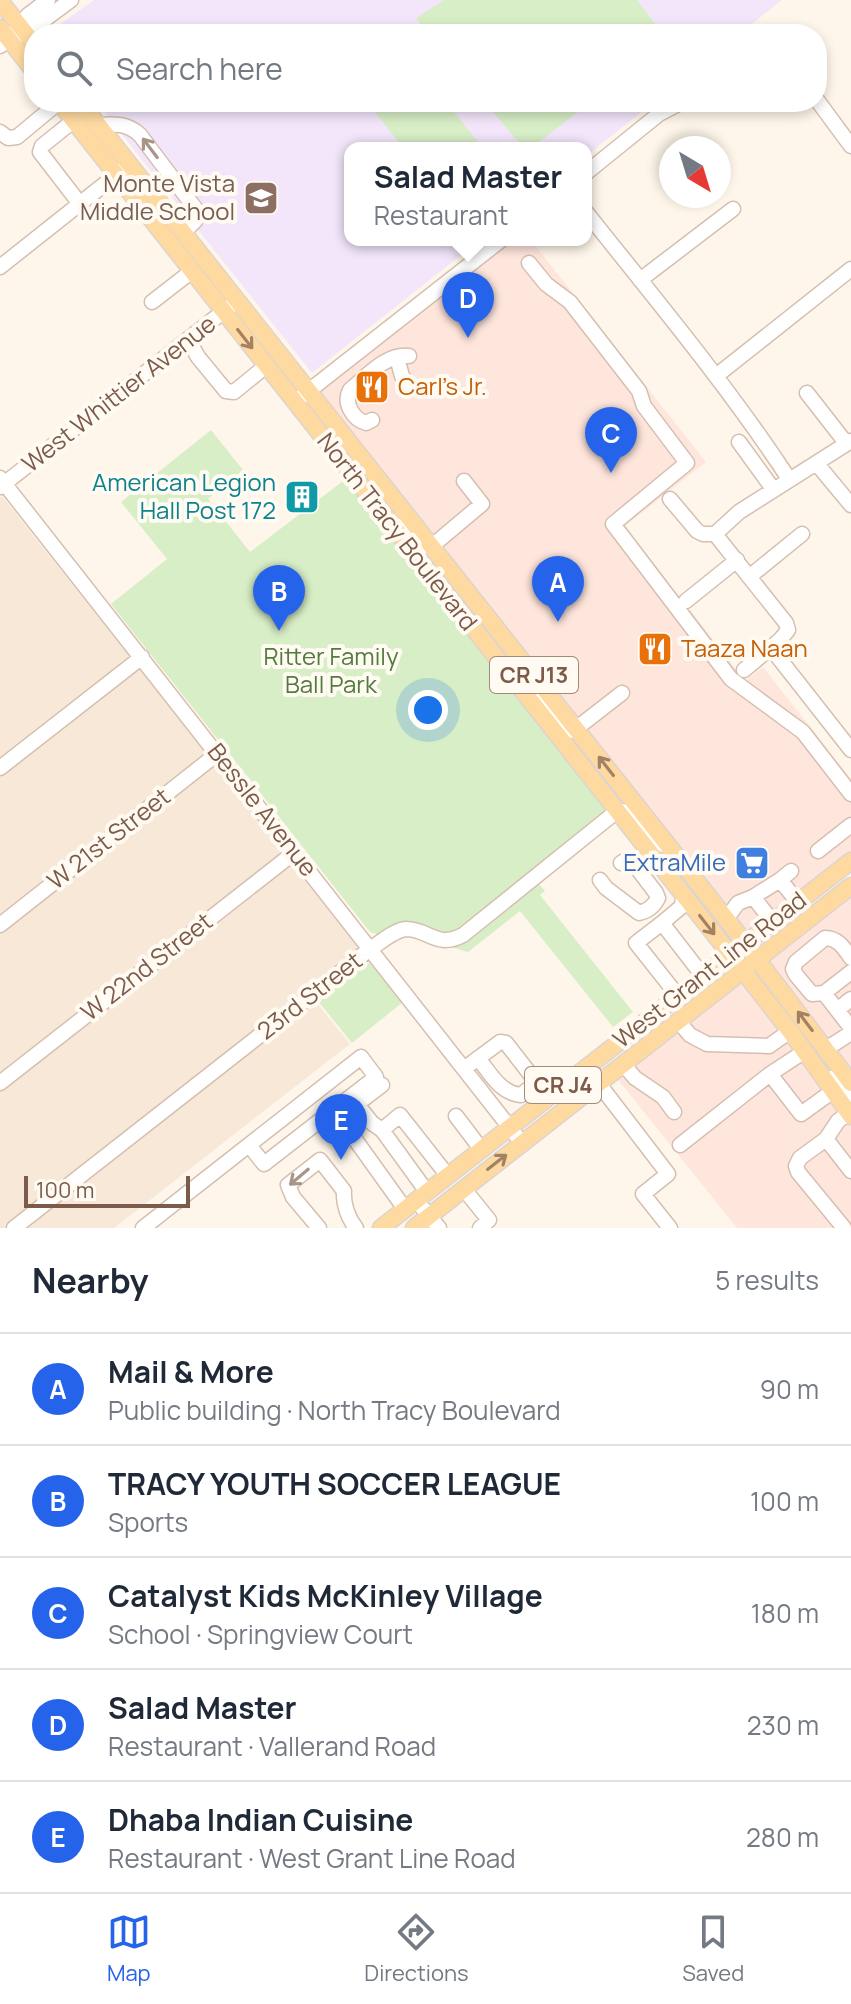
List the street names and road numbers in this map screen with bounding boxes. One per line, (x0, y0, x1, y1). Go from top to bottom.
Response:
street label: West Whittier Avenue (14, 307, 222, 479)
street label: North Tracy Boulevard (311, 425, 486, 637)
road number: CR J13 (490, 657, 578, 693)
street label: Bessle Avenue (201, 736, 326, 882)
street label: W 21st Street (40, 779, 176, 896)
street label: West Grant Line Road (606, 883, 813, 1055)
street label: W 22nd Street (74, 904, 219, 1028)
street label: 23rd Street (250, 943, 368, 1046)
road number: CR J4 (525, 1067, 601, 1103)

